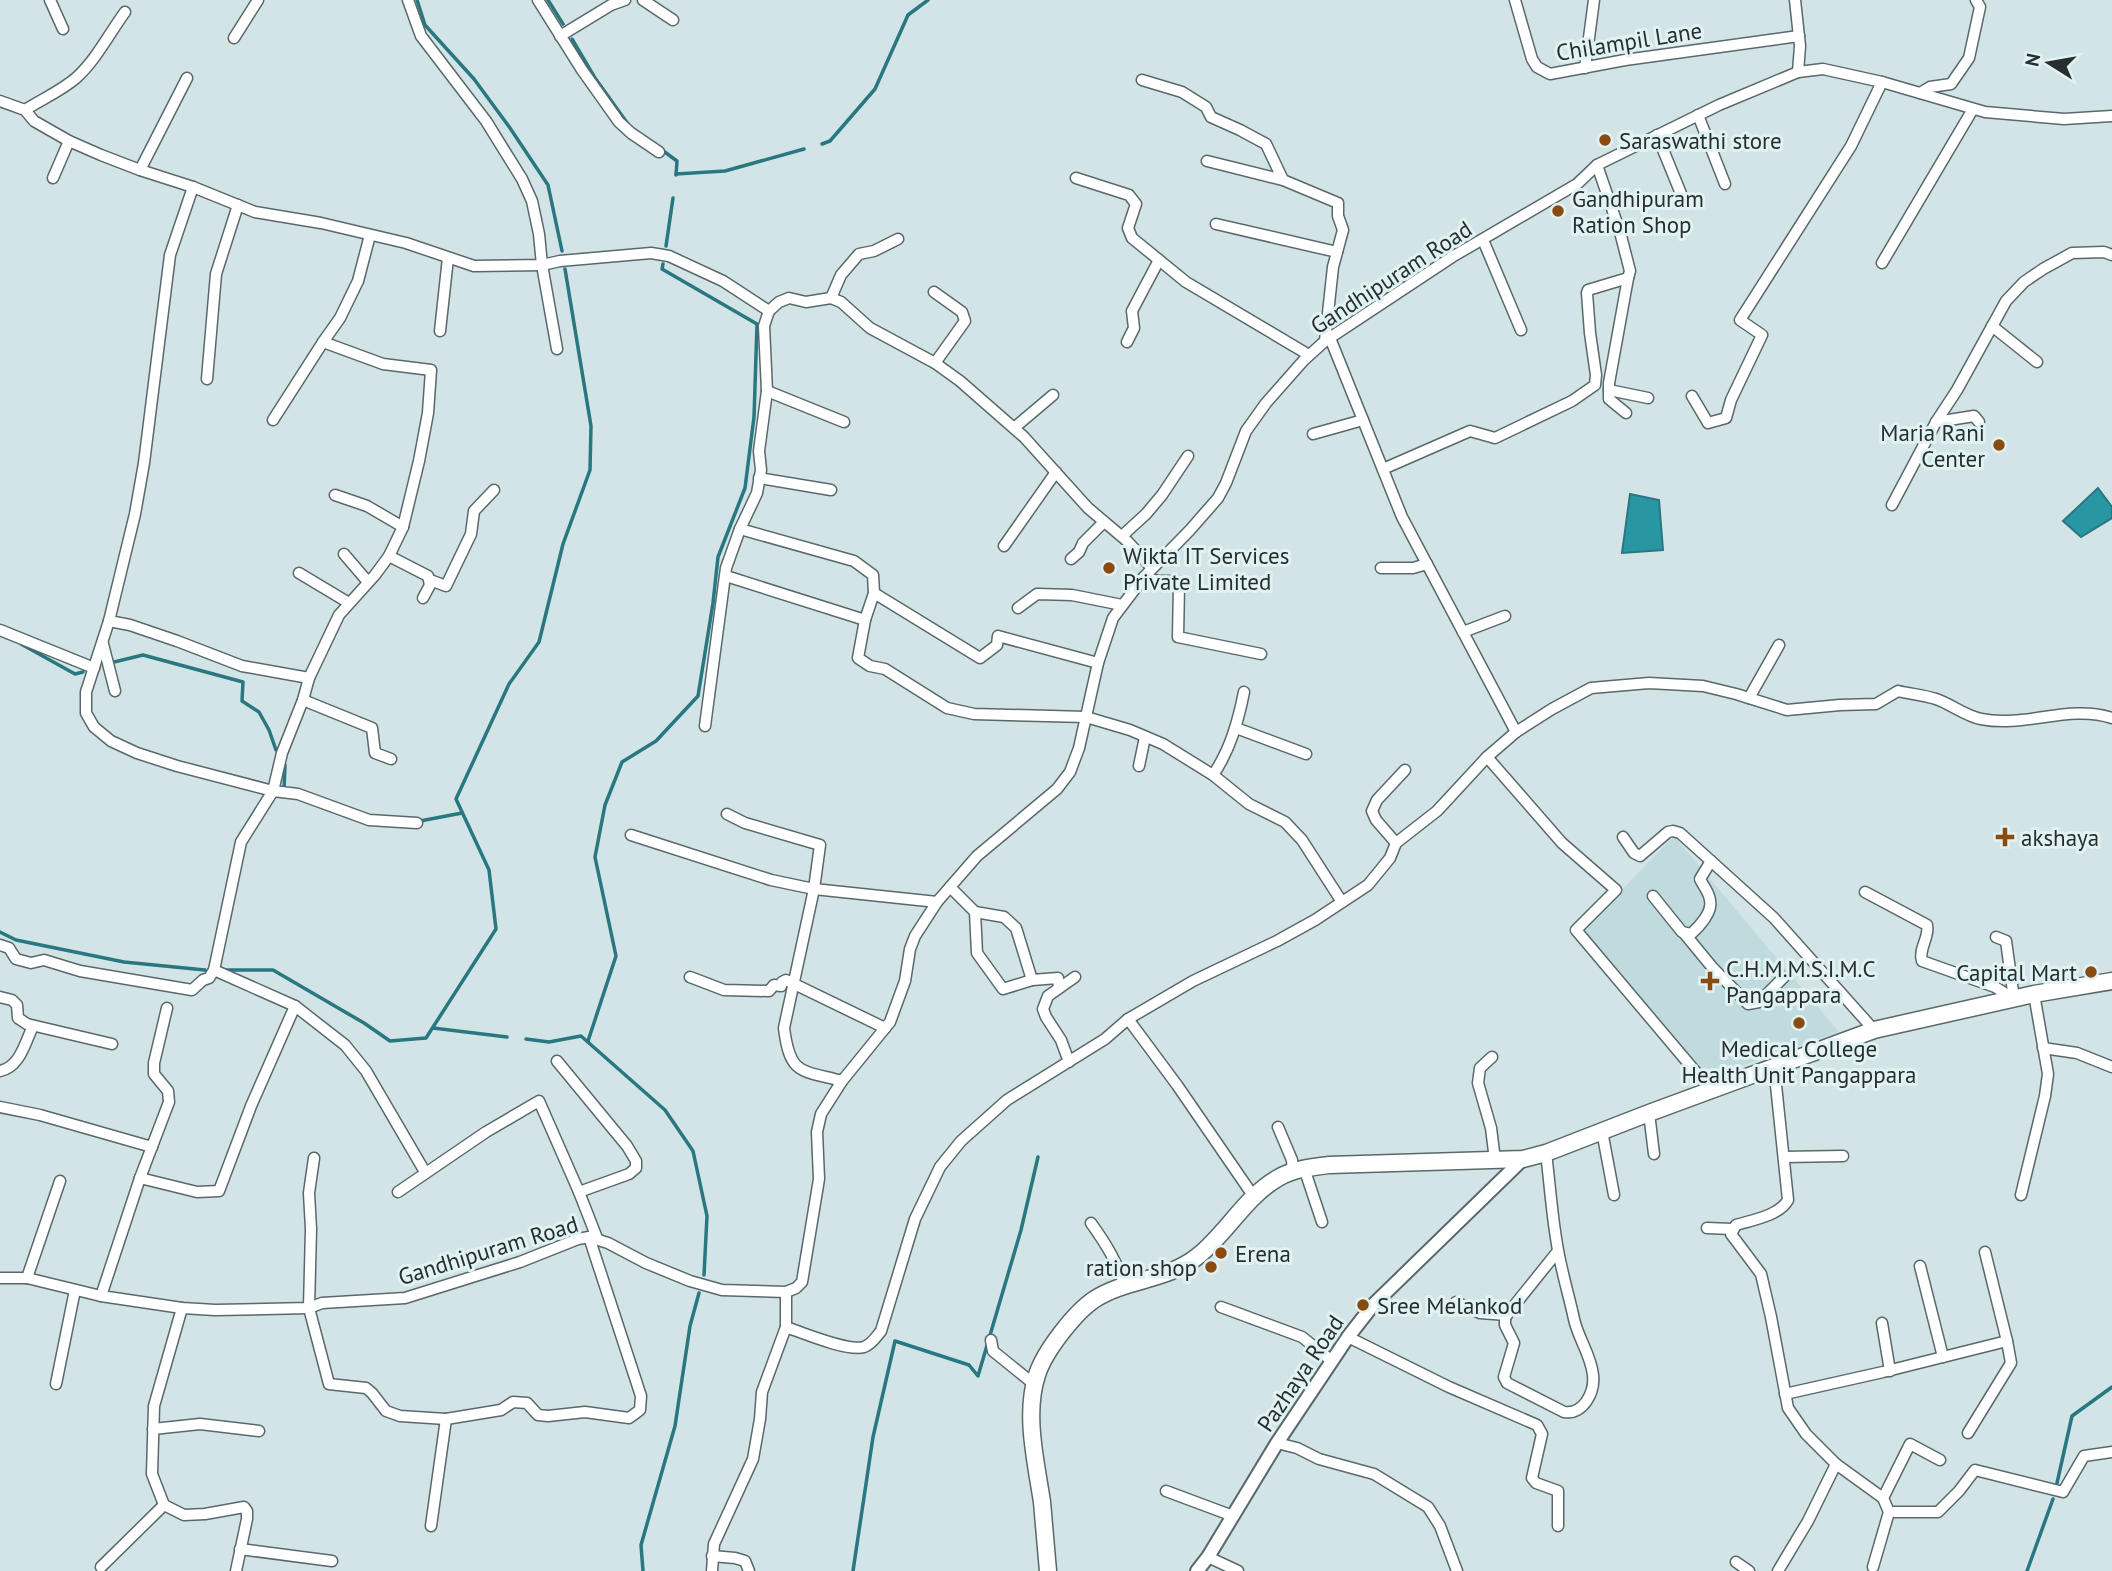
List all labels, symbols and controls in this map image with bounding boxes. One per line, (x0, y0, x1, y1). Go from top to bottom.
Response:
street label: Chilampil Lane (1554, 15, 1704, 67)
north arrow (2014, 28, 2084, 98)
text: N (2019, 51, 2045, 68)
place label: Saraswathi store (1619, 126, 1782, 155)
marker: Saraswathi store (1597, 132, 1613, 148)
place label: Gandhipuram Ration Shop (1572, 184, 1704, 239)
marker: Gandhipuram Ration Shop (1550, 203, 1566, 219)
street label: Gandhipuram Road (1305, 214, 1477, 340)
place label: Maria Rani Center (1880, 418, 1985, 473)
marker: Maria Rani Center (1991, 437, 2007, 453)
place label: Wikta IT Services Private Limited (1123, 541, 1289, 596)
marker: Wikta IT Services Private Limited (1101, 560, 1117, 576)
place label: akshaya (2021, 823, 2099, 852)
marker: akshaya (1995, 827, 2015, 847)
place label: C.H.M.M.S.I.M.C Pangappara (1726, 954, 1876, 1009)
place label: Capital Mart (1956, 958, 2077, 987)
marker: Capital Mart (2083, 964, 2099, 980)
marker: C.H.M.M.S.I.M.C Pangappara (1700, 971, 1720, 991)
marker: Medical College Health Unit Pangappara (1791, 1015, 1807, 1031)
place label: Medical College Health Unit Pangappara (1682, 1034, 1916, 1089)
street label: Gandhipuram Road (394, 1209, 582, 1291)
place label: Erena (1235, 1239, 1291, 1268)
marker: Erena (1213, 1245, 1229, 1261)
place label: ration shop (1086, 1253, 1197, 1282)
marker: ration shop (1203, 1259, 1219, 1275)
place label: Sree Melankod (1377, 1291, 1522, 1320)
marker: Sree Melankod (1355, 1297, 1371, 1313)
street label: Pazhaya Road (1250, 1309, 1350, 1437)

